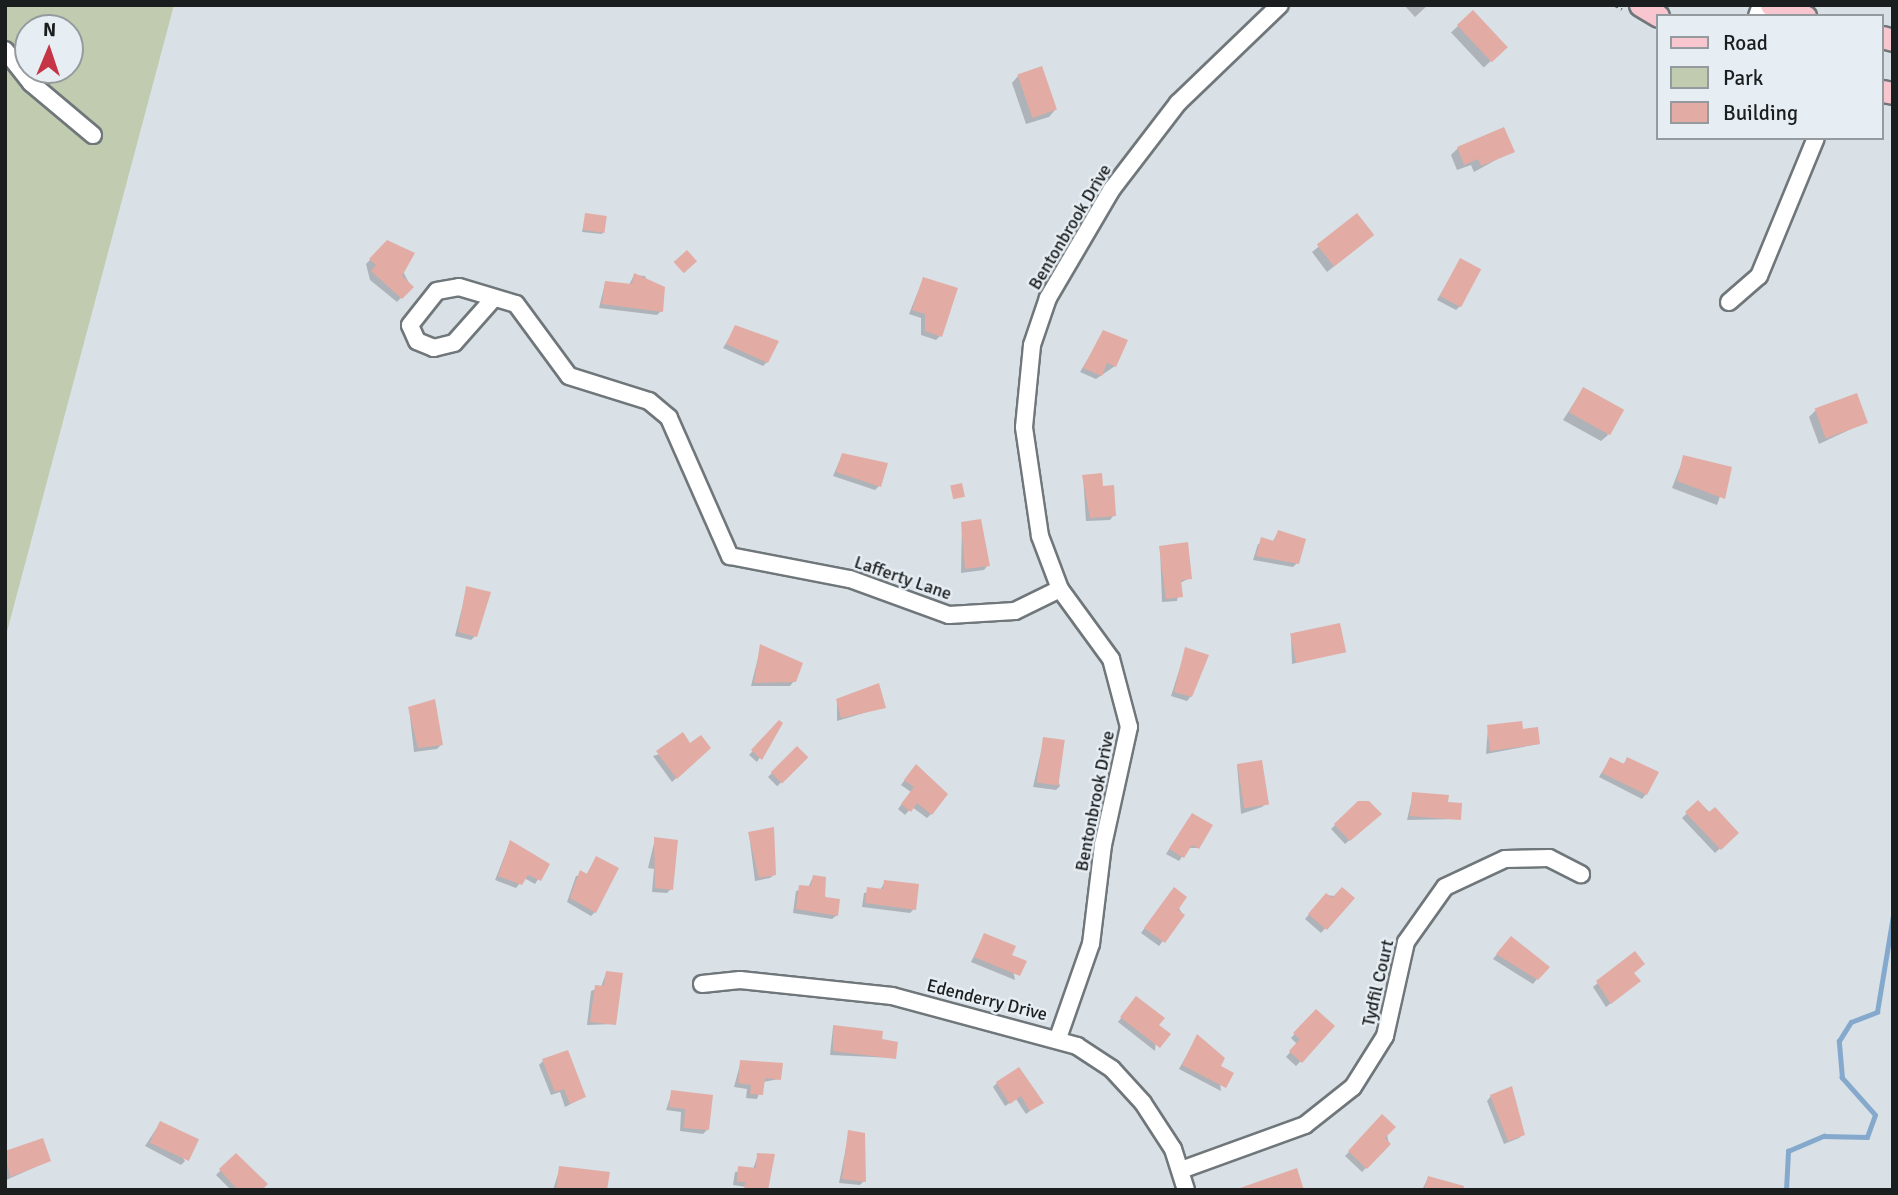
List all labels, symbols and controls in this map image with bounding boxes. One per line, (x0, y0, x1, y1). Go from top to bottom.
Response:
north arrow (14, 14, 84, 84)
legend (1657, 14, 1884, 140)
text: N (43, 18, 57, 42)
text: Road (1723, 30, 1768, 56)
text: Park (1723, 65, 1763, 91)
text: Building (1723, 100, 1798, 126)
street label: Bentonbrook Drive (1024, 160, 1116, 294)
street label: Lafferty Lane (851, 551, 955, 605)
street label: Bentonbrook Drive (1071, 729, 1119, 873)
street label: Tydfil Court (1358, 938, 1398, 1028)
street label: Edenderry Drive (925, 975, 1049, 1025)

